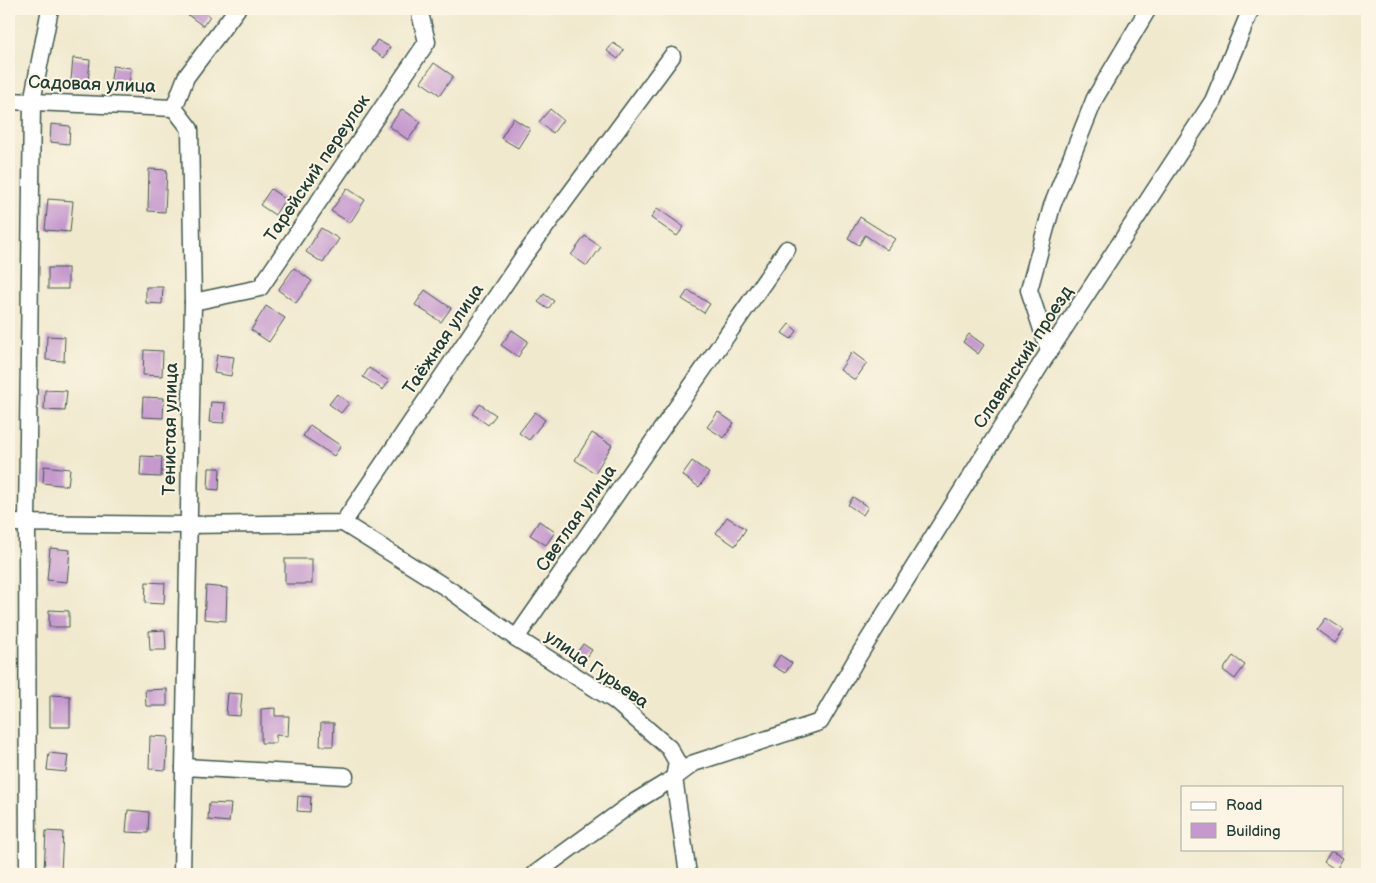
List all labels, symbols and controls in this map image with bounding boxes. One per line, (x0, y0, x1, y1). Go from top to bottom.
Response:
street label: Садовая улица (28, 72, 157, 97)
street label: Тарейский переулок (260, 90, 375, 246)
street label: Таёжная улица (399, 280, 488, 399)
street label: Славянский проезд (969, 282, 1077, 433)
street label: Тенистая улица (159, 362, 182, 496)
street label: Светлая улица (532, 461, 621, 576)
street label: улица Гурьева (541, 626, 653, 713)
legend (1181, 786, 1344, 850)
text: Road (1226, 796, 1262, 815)
text: Building (1226, 822, 1281, 841)

